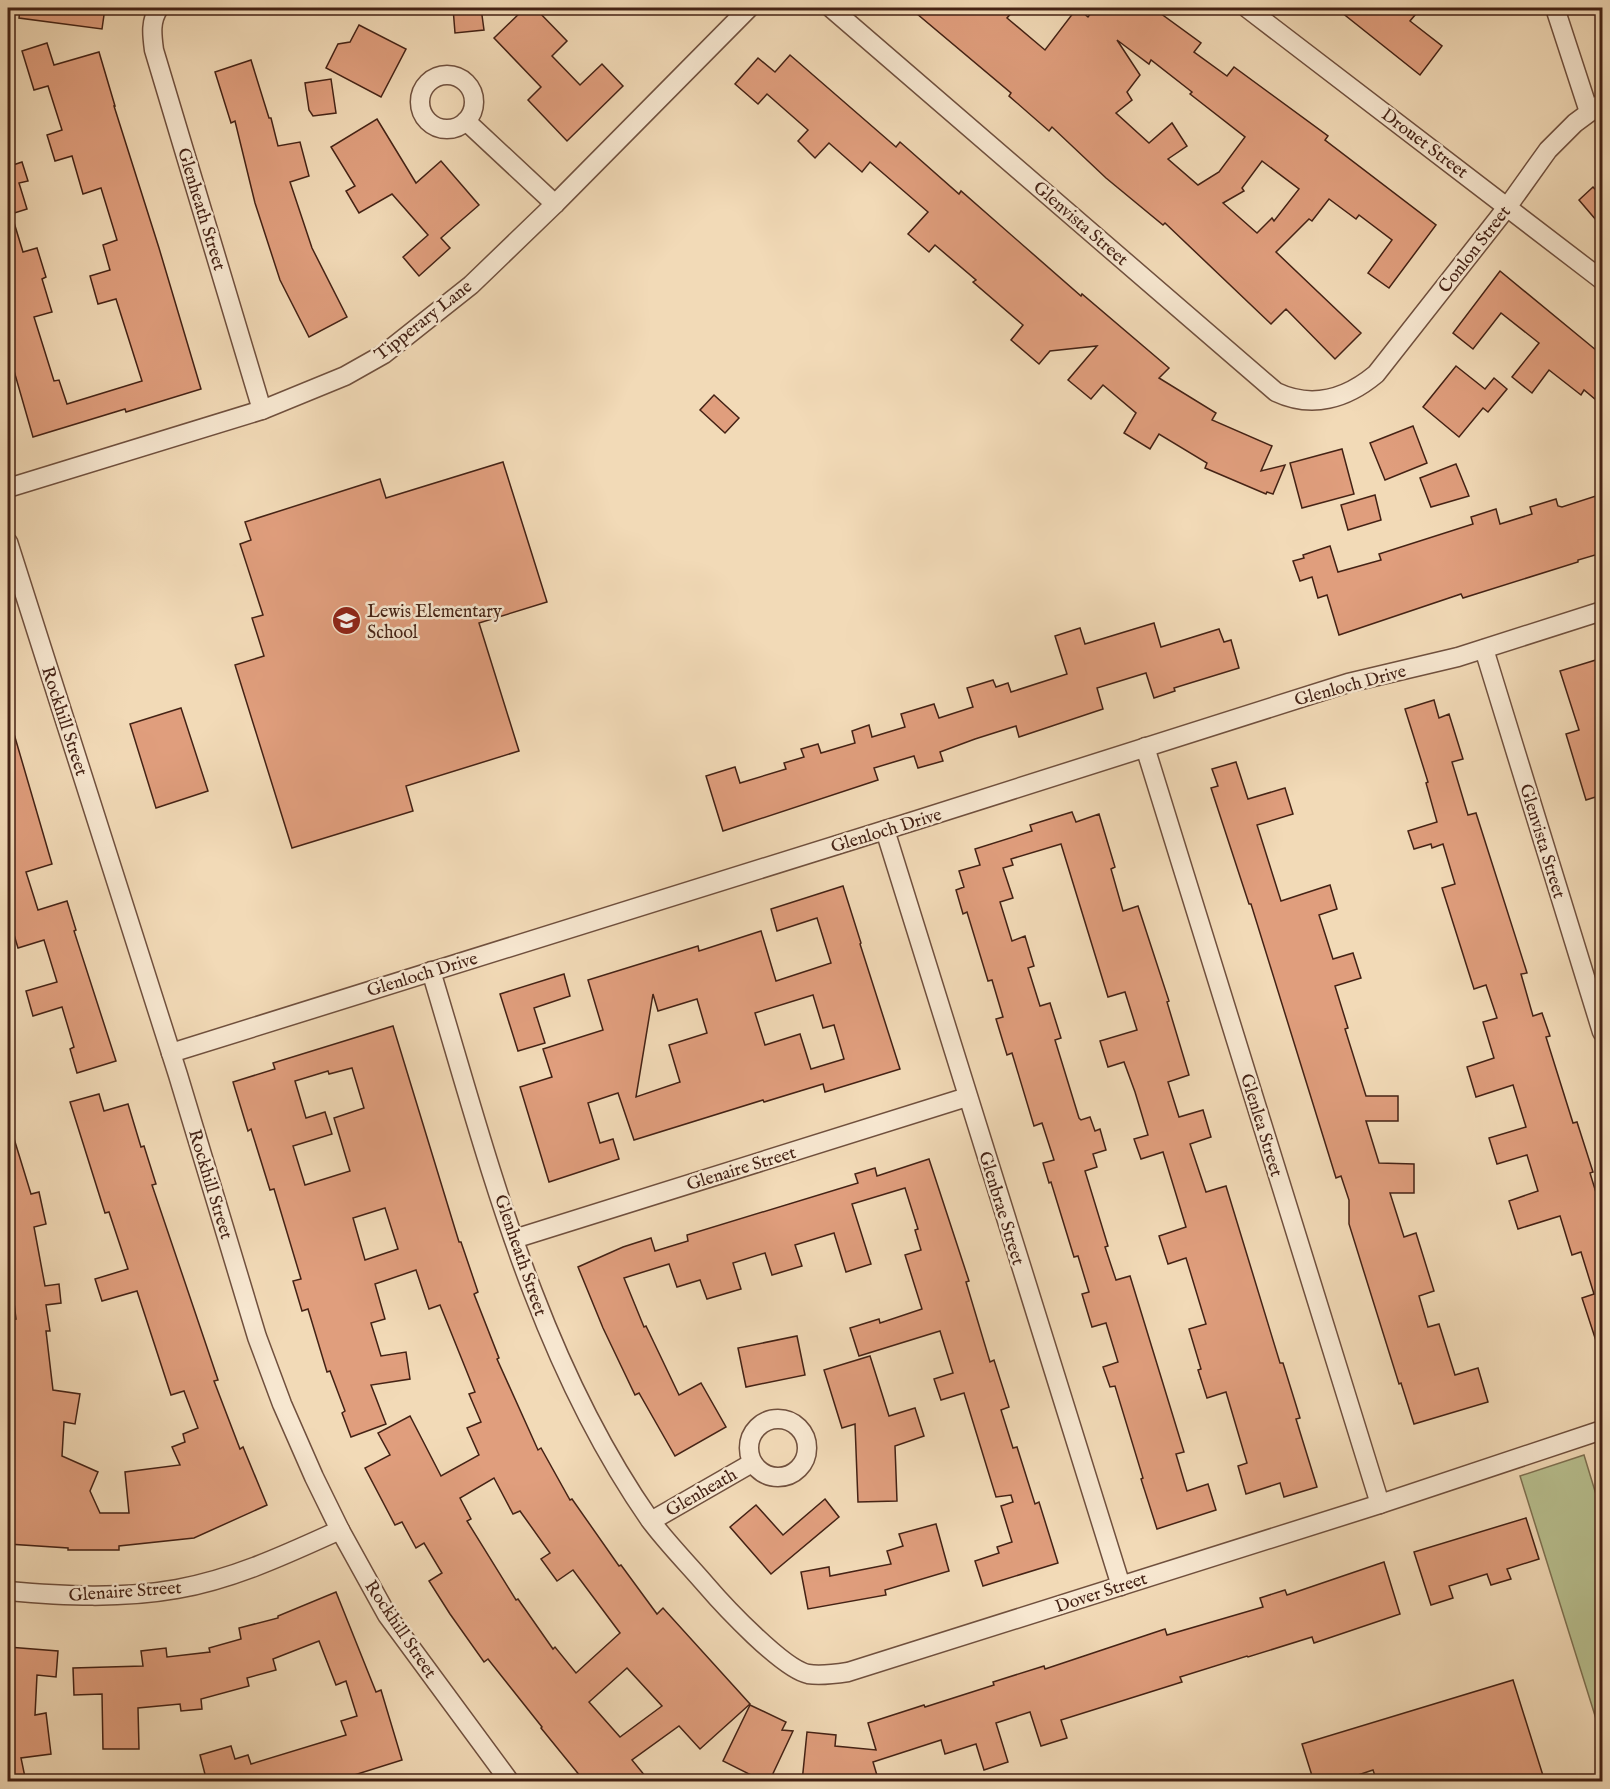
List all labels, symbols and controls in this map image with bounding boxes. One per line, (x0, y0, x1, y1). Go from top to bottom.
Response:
street label: Drouet Street (1376, 104, 1472, 184)
street label: Glenheath Street (171, 145, 230, 274)
street label: Glenvista Street (1028, 177, 1132, 272)
street label: Conlon Street (1434, 202, 1517, 298)
street label: Tipperary Lane (370, 276, 477, 367)
place label: Lewis Elementary School (367, 601, 502, 645)
school or university icon: Lewis Elementary School (330, 605, 362, 637)
street label: Glenloch Drive (1292, 660, 1409, 712)
street label: Rockhill Street (35, 664, 92, 779)
street label: Glenvista Street (1513, 781, 1570, 901)
street label: Glenloch Drive (828, 804, 945, 859)
street label: Glenloch Drive (364, 948, 481, 1003)
street label: Glenlea Street (1234, 1071, 1287, 1180)
street label: Rockhill Street (182, 1127, 237, 1242)
street label: Glenaire Street (684, 1142, 799, 1197)
street label: Glenbrae Street (972, 1149, 1029, 1268)
street label: Glenheath Street (488, 1192, 551, 1319)
street label: Glenheath (662, 1464, 742, 1523)
street label: Dover Street (1053, 1568, 1150, 1619)
street label: Rockhill Street (358, 1576, 441, 1683)
street label: Glenaire Street (68, 1577, 182, 1608)

